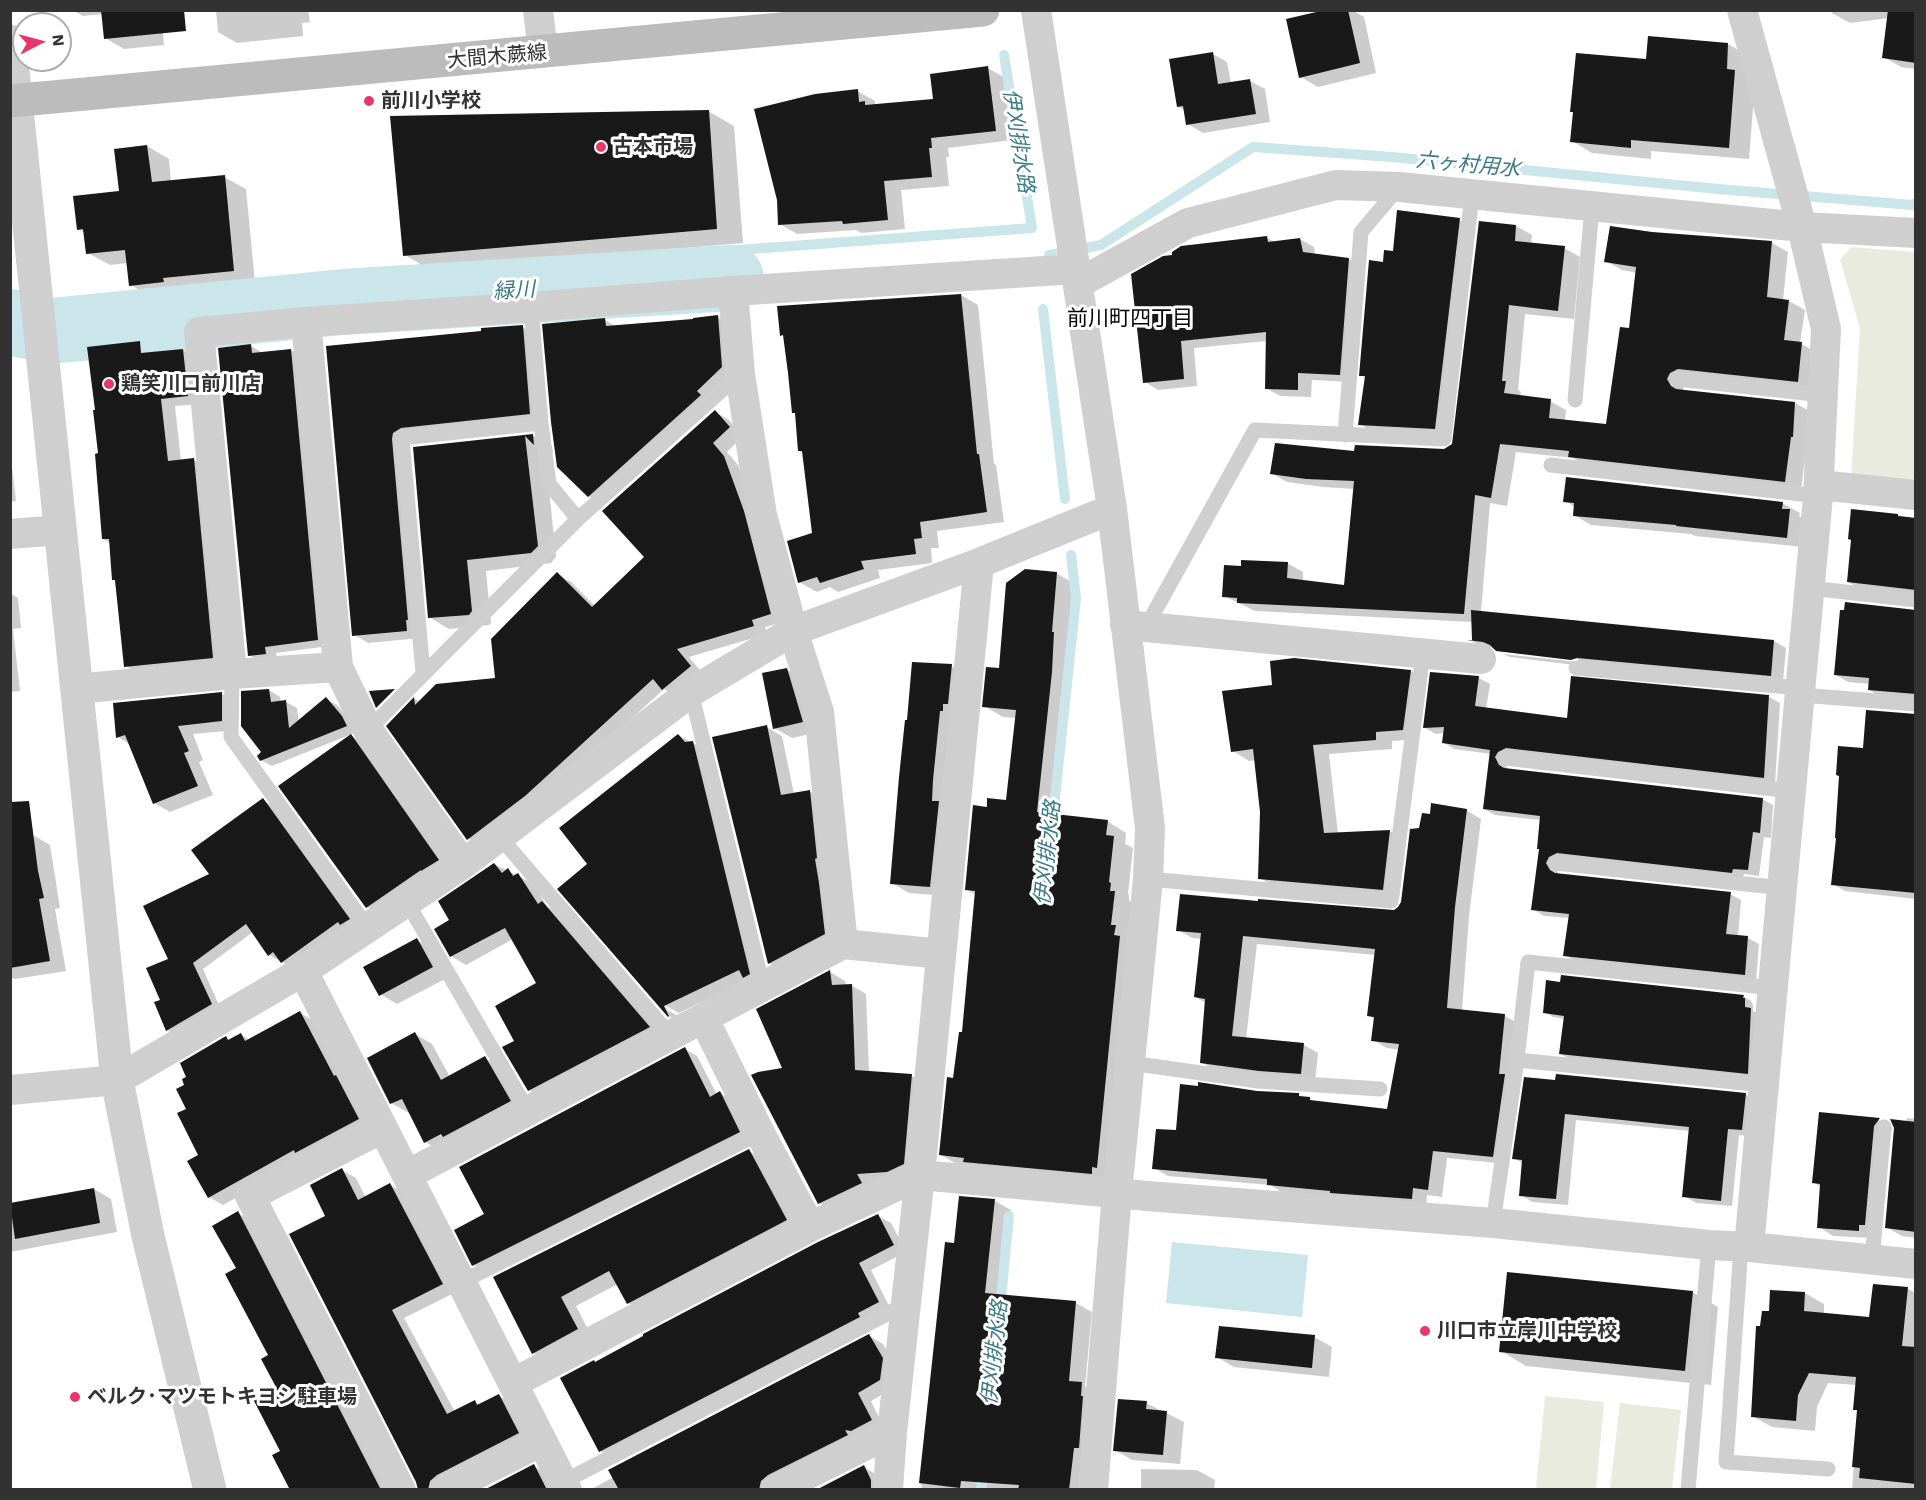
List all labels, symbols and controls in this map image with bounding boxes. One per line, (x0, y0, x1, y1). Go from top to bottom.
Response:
north arrow (12, 12, 72, 72)
text: N (48, 33, 68, 47)
street label: 大間木蕨線 (446, 41, 548, 73)
water label: 伊刈排水路 (997, 87, 1039, 195)
place label: 前川小学校 (381, 89, 481, 113)
marker: 前川小学校 (362, 94, 376, 108)
place label: 古本市場 (613, 135, 693, 159)
marker: 古本市場 (594, 140, 608, 154)
water label: 六ヶ村用水 (1415, 148, 1521, 182)
water label: 緑川 (492, 277, 536, 305)
district label: 前川町四丁目 (1067, 306, 1193, 332)
place label: 鶏笑川口前川店 (121, 372, 261, 396)
marker: 鶏笑川口前川店 (102, 377, 116, 391)
water label: 伊刈排水路 (1030, 799, 1066, 907)
water label: 伊刈排水路 (977, 1299, 1013, 1407)
place label: 川口市立岸川中学校 (1437, 1319, 1617, 1343)
marker: 川口市立岸川中学校 (1418, 1324, 1432, 1338)
place label: ベルク･マツモトキヨシ駐車場 (87, 1385, 357, 1409)
marker: ベルク･マツモトキヨシ駐車場 (68, 1390, 82, 1404)

